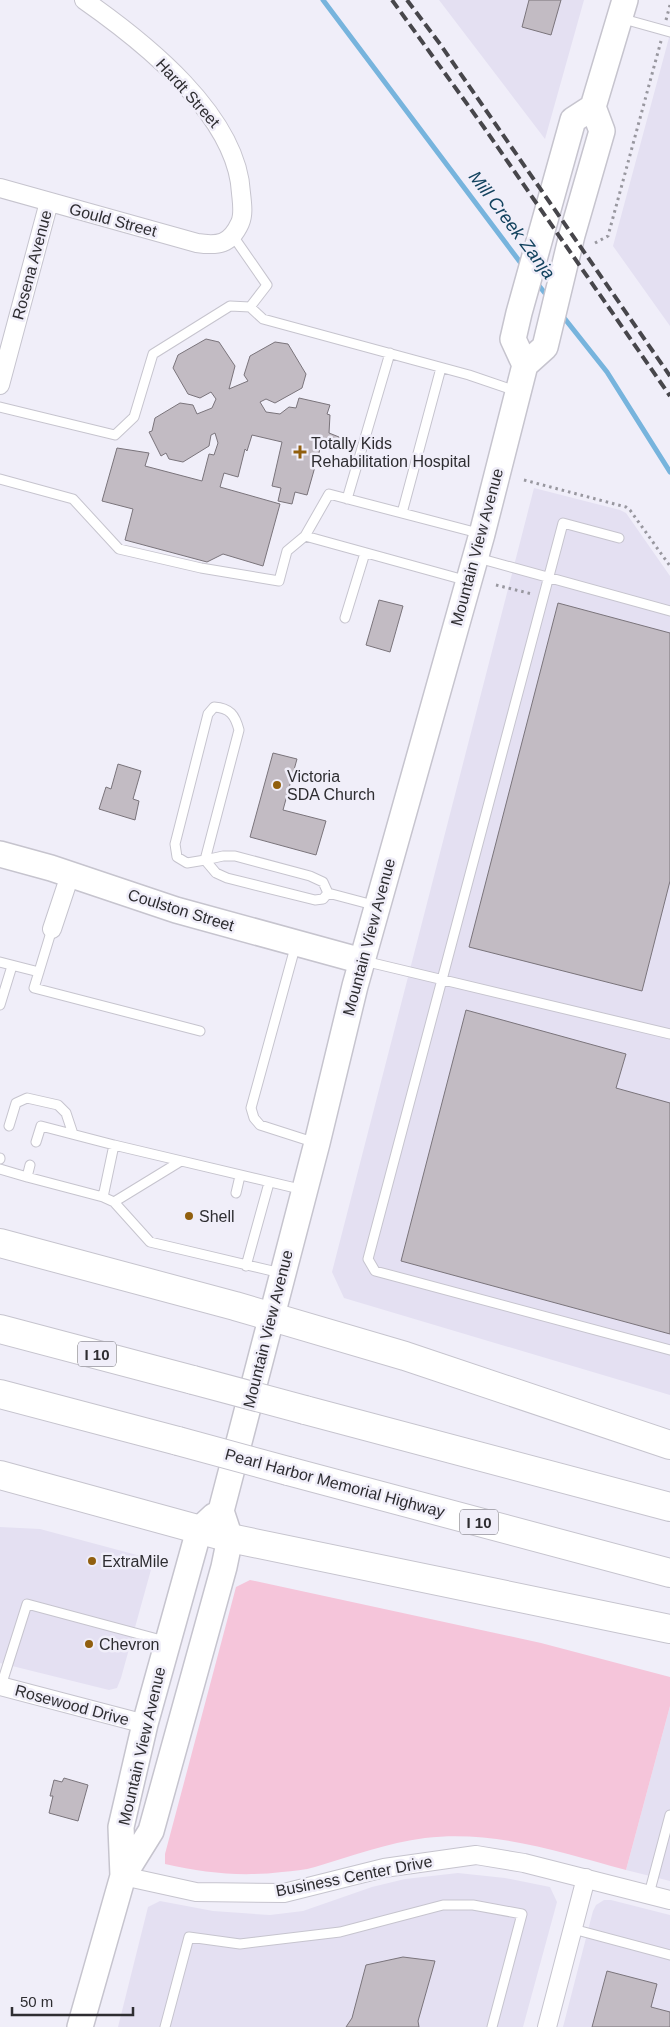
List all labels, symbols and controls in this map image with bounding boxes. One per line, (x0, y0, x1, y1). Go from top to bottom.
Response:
street label: Hardt Street (153, 55, 224, 131)
water label: Mill Creek Zanja (465, 167, 559, 283)
street label: Gould Street (67, 200, 159, 240)
street label: Rosena Avenue (9, 208, 55, 322)
place label: Totally Kids Rehabilitation Hospital (311, 435, 470, 470)
marker: Totally Kids Rehabilitation Hospital (293, 445, 307, 459)
street label: Mountain View Avenue (448, 466, 506, 628)
place label: Victoria SDA Church (287, 768, 375, 803)
marker: Victoria SDA Church (271, 779, 283, 791)
street label: Mountain View Avenue (340, 856, 398, 1018)
street label: Coulston Street (126, 886, 237, 934)
place label: Shell (199, 1208, 235, 1225)
marker: Shell (183, 1210, 195, 1222)
street label: Mountain View Avenue (240, 1248, 296, 1410)
road number: I 10 (78, 1342, 116, 1366)
street label: Pearl Harbor Memorial Highway (223, 1445, 447, 1521)
road number: I 10 (460, 1510, 498, 1534)
place label: ExtraMile (102, 1553, 169, 1570)
marker: ExtraMile (86, 1555, 98, 1567)
place label: Chevron (99, 1636, 159, 1653)
marker: Chevron (83, 1638, 95, 1650)
street label: Mountain View Avenue (115, 1665, 169, 1827)
street label: Rosewood Drive (13, 1682, 131, 1728)
street label: Business Center Drive (274, 1852, 434, 1900)
scale bar (12, 1984, 134, 2016)
text: 50 m (20, 1993, 53, 2010)

